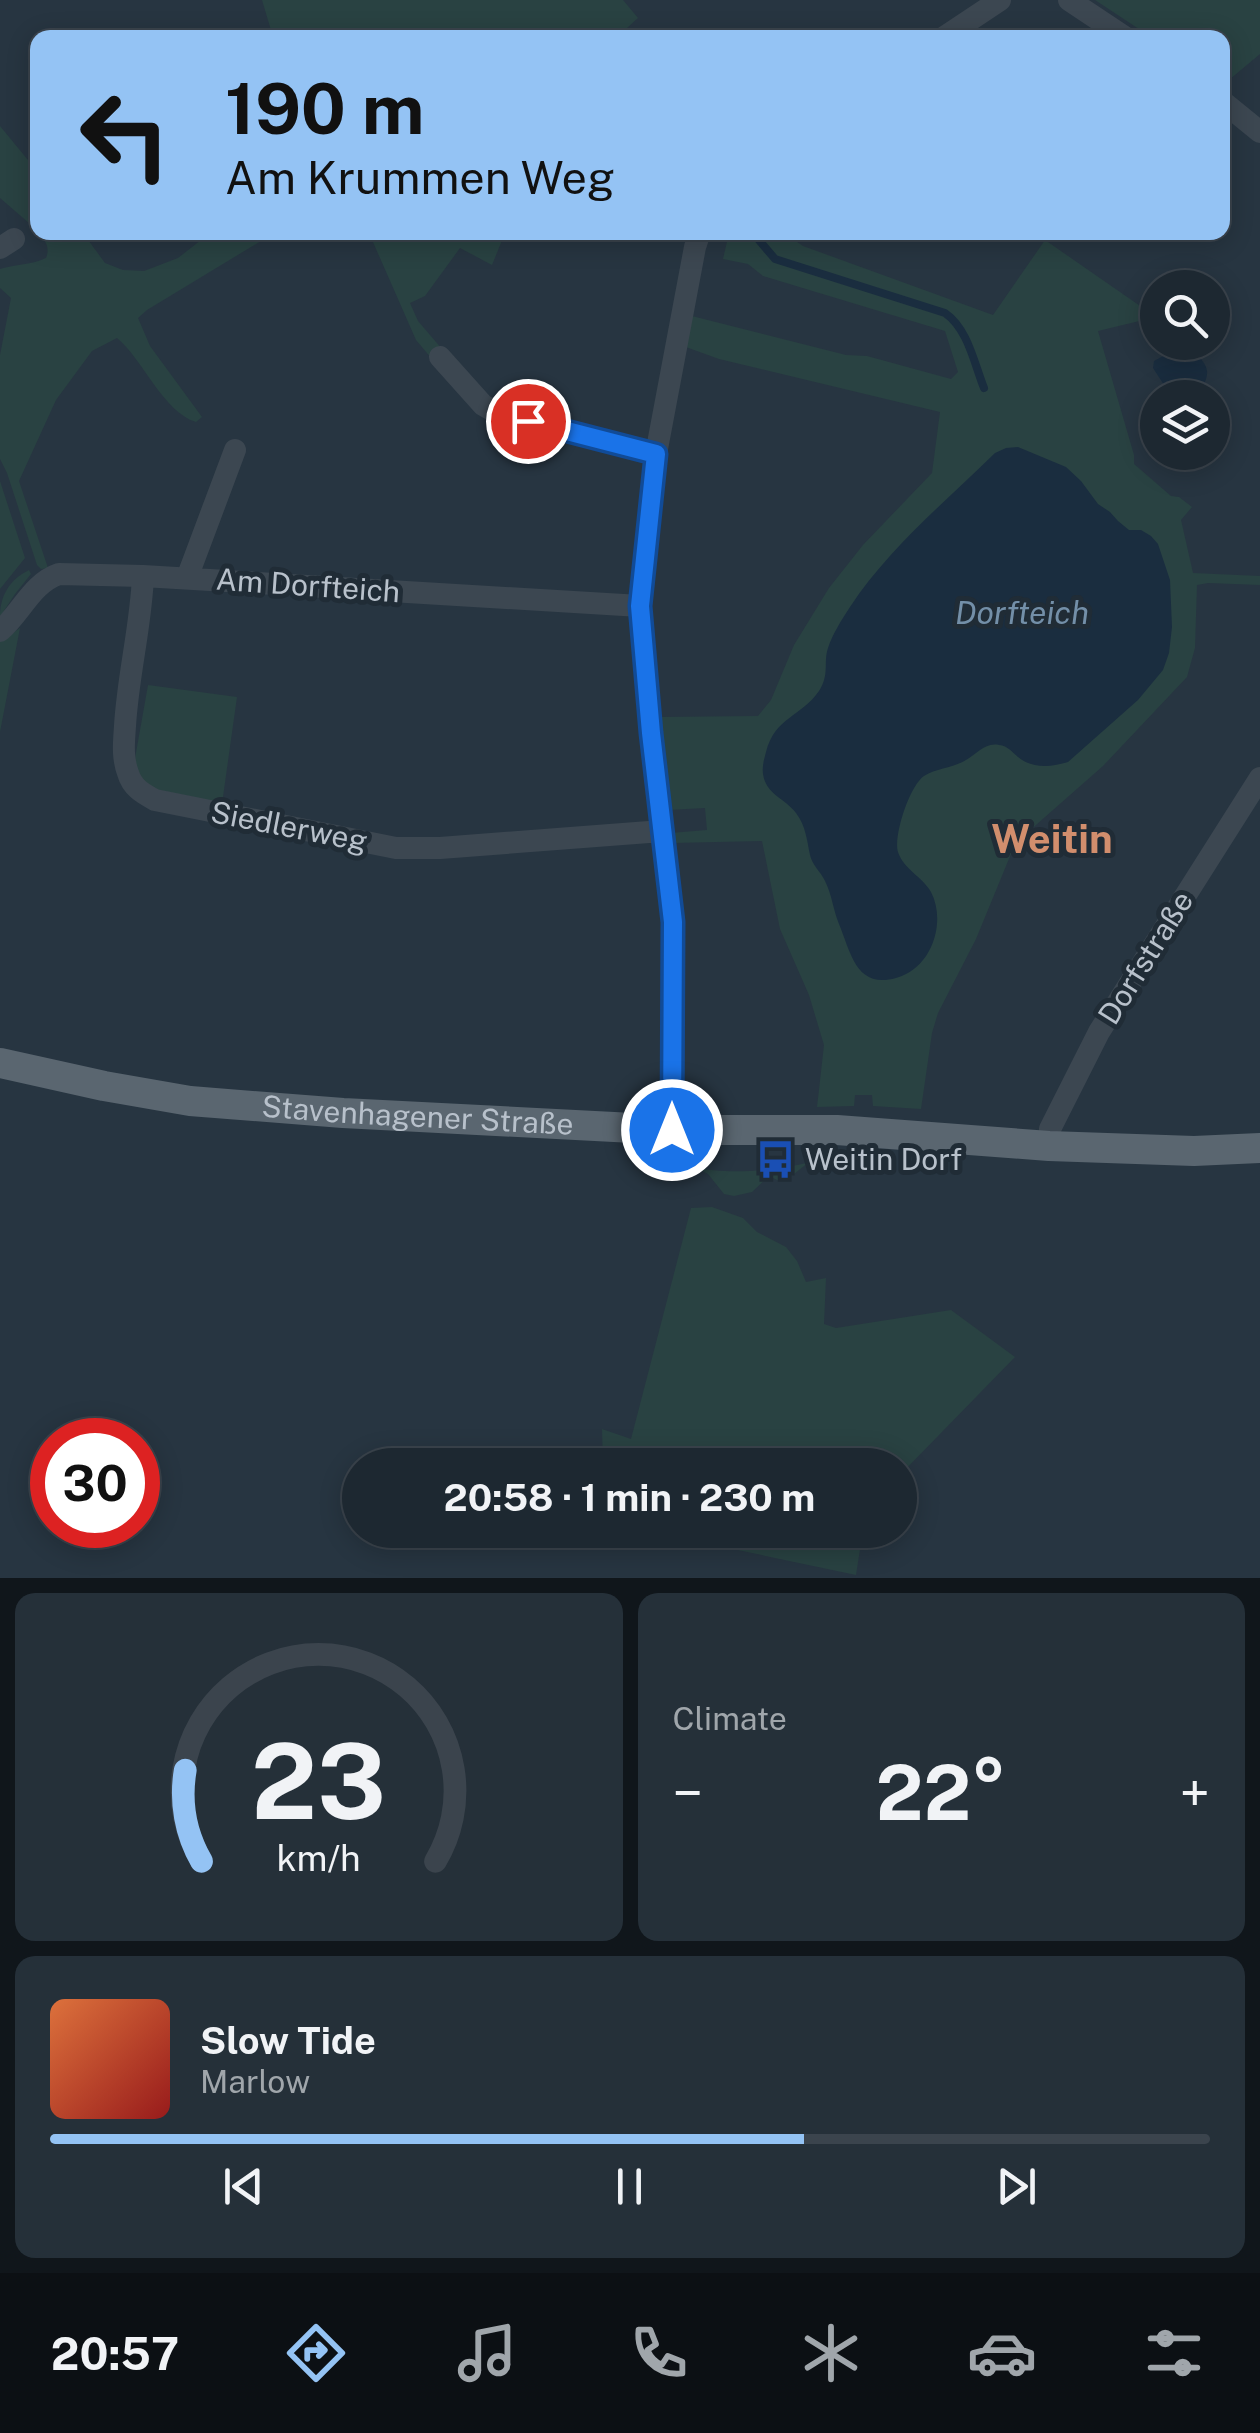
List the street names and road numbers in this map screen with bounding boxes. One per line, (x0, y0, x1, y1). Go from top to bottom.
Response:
street label: Am Dorfteich (215, 561, 401, 609)
street label: Siedlerweg (208, 793, 371, 859)
street label: Dorfstraße (1090, 884, 1200, 1031)
street label: Stavenhagener Straße (260, 1088, 575, 1142)

